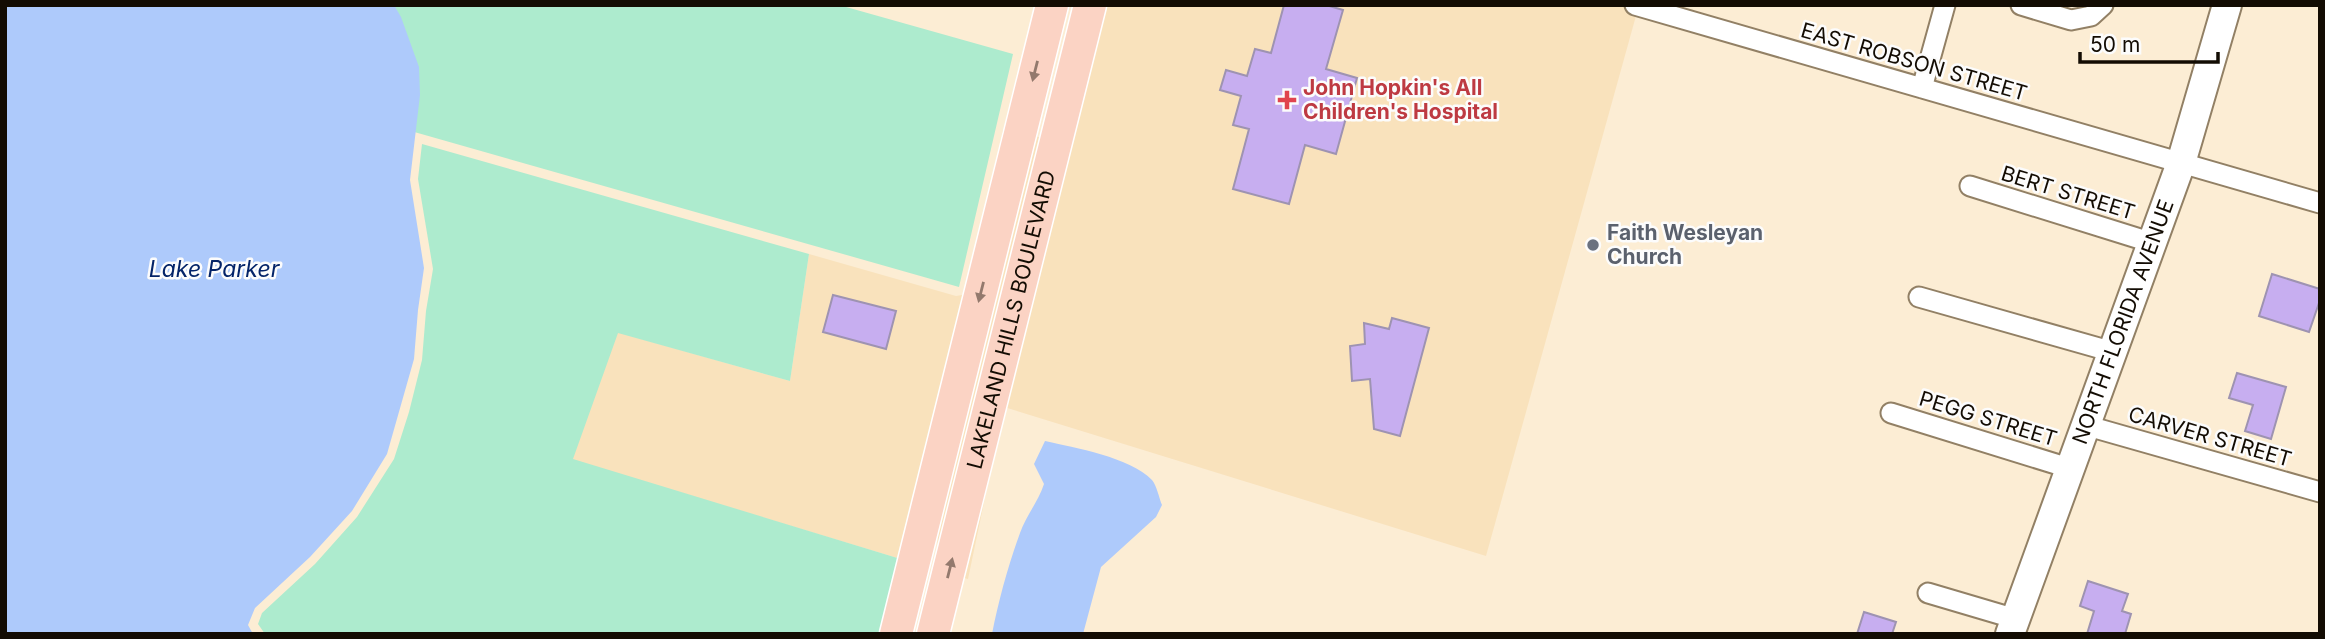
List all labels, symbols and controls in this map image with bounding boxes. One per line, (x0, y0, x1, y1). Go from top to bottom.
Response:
street label: EAST ROBSON STREET (1798, 17, 2030, 106)
scale bar (2080, 21, 2218, 65)
text: 50 m (2090, 32, 2140, 57)
one-way arrow (1029, 61, 1040, 83)
place label: John Hopkin's All Children's Hospital (1303, 75, 1498, 124)
marker: John Hopkin's All Children's Hospital (1277, 90, 1297, 110)
street label: BERT STREET (1998, 160, 2138, 225)
street label: LAKELAND HILLS BOULEVARD (962, 168, 1060, 471)
street label: NORTH FLORIDA AVENUE (2067, 196, 2179, 448)
place label: Faith Wesleyan Church (1607, 220, 1763, 269)
marker: Faith Wesleyan Church (1585, 237, 1601, 253)
water label: Lake Parker (149, 255, 281, 283)
one-way arrow (975, 282, 986, 304)
street label: PEGG STREET (1916, 386, 2060, 451)
street label: CARVER STREET (2126, 401, 2295, 472)
one-way arrow (945, 556, 956, 578)

